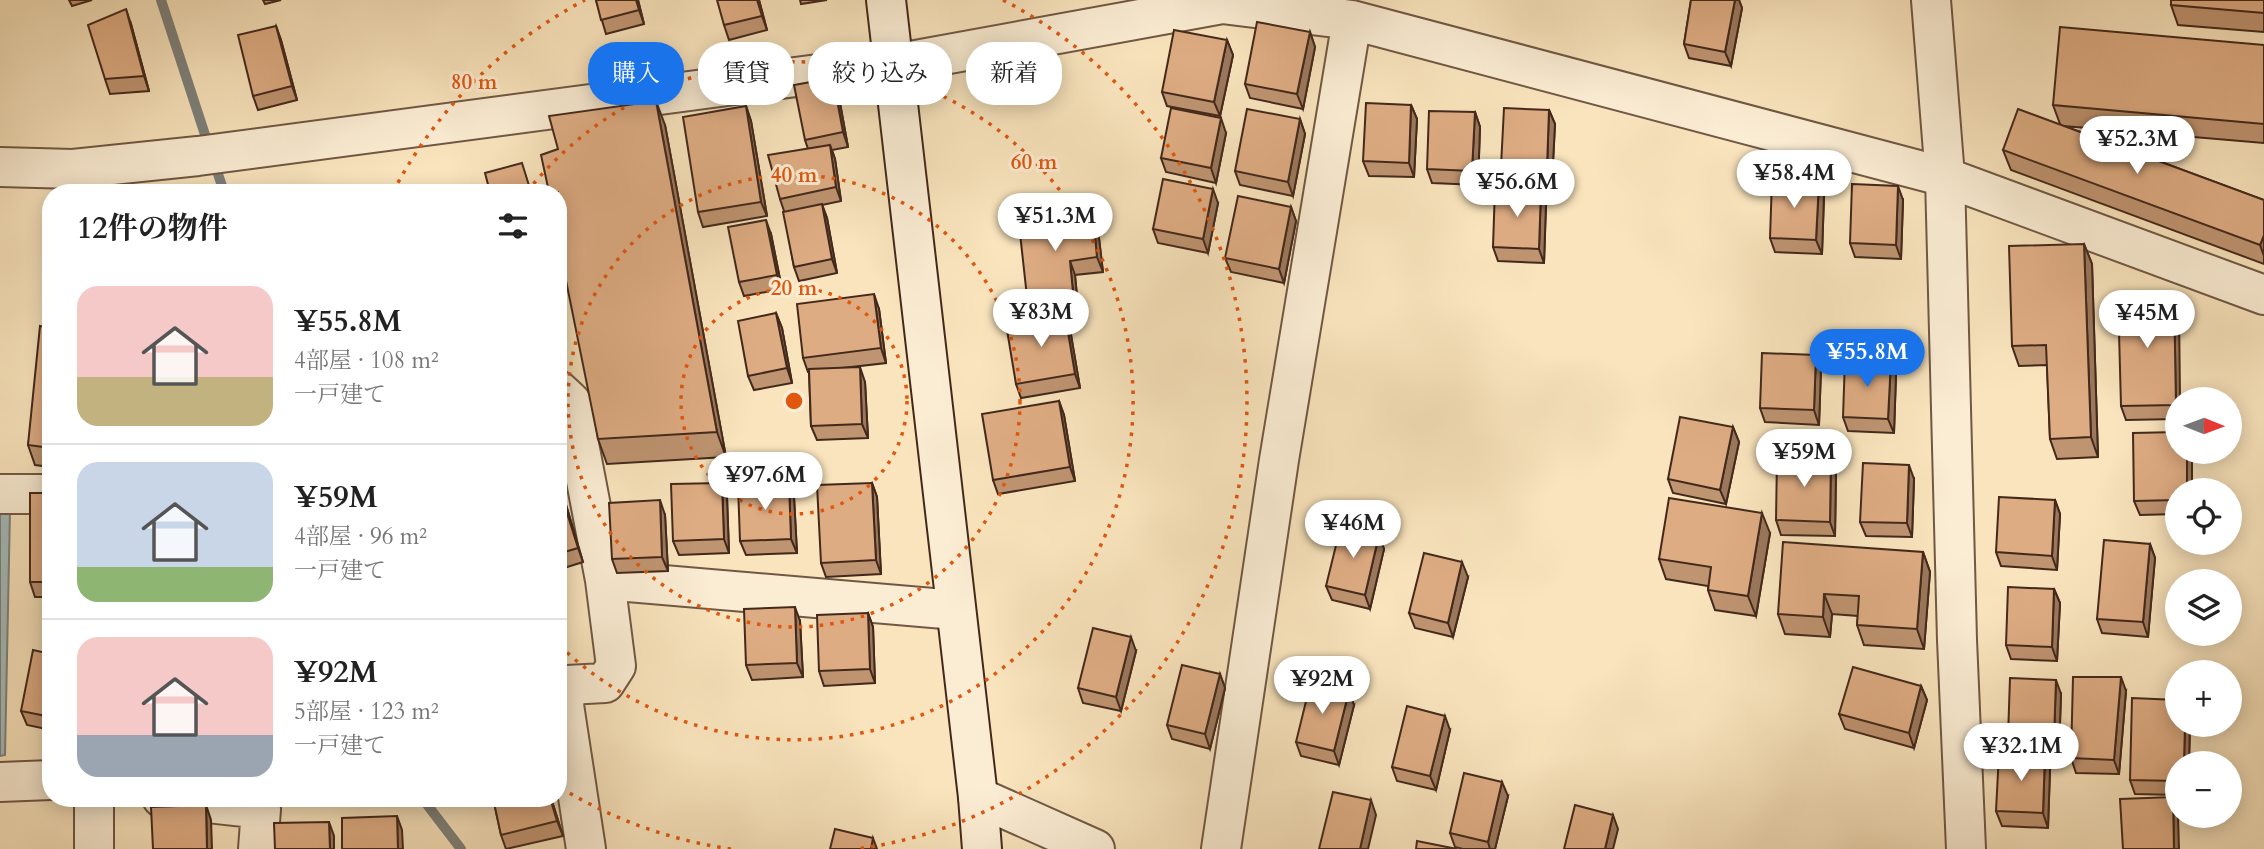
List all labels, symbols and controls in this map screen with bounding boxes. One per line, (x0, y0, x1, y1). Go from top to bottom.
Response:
chip: 購入 (588, 42, 684, 105)
chip: 賃貸 (698, 42, 794, 105)
chip: 絞り込み (808, 42, 952, 105)
chip: 新着 (966, 42, 1062, 105)
text: 80 m (451, 68, 498, 97)
pin: ¥52.3M (2080, 116, 2194, 176)
text: ¥52.3M (2096, 123, 2178, 154)
text: 60 m (1011, 148, 1058, 177)
pin: ¥58.4M (1737, 150, 1851, 210)
text: ¥58.4M (1753, 157, 1835, 188)
pin: ¥56.6M (1460, 160, 1574, 219)
text: 40 m (771, 161, 818, 190)
text: ¥56.6M (1476, 166, 1558, 197)
pin: ¥51.3M (998, 194, 1112, 253)
text: ¥51.3M (1014, 200, 1096, 231)
icon: filters (494, 207, 532, 245)
text: 12件の物件 (77, 208, 228, 249)
text: 20 m (771, 274, 818, 303)
pin: ¥83M (1000, 290, 1082, 349)
pin: ¥45M (2106, 290, 2188, 350)
text: ¥83M (1009, 296, 1073, 327)
text: ¥45M (2115, 297, 2179, 328)
text: ¥55.8M (294, 301, 402, 342)
icon: home (133, 314, 217, 398)
pin: ¥55.8M (1810, 330, 1924, 389)
text: ¥55.8M (1826, 336, 1908, 367)
text: 4部屋 · 108 m² (294, 345, 439, 376)
text: 一戸建て (294, 379, 386, 410)
north arrow (2165, 387, 2242, 464)
map controls (2165, 387, 2242, 828)
centre of rings (782, 389, 806, 413)
pin: ¥59M (1763, 430, 1845, 489)
text: ¥59M (1772, 436, 1836, 467)
pin: ¥97.6M (708, 452, 822, 512)
text: ¥97.6M (724, 459, 806, 490)
text: ¥59M (294, 477, 378, 518)
button: locate (2165, 478, 2242, 555)
icon: home (133, 490, 217, 574)
pin: ¥46M (1312, 500, 1394, 560)
text: ¥46M (1321, 507, 1385, 538)
text: 4部屋 · 96 m² (294, 521, 427, 552)
text: 一戸建て (294, 555, 386, 586)
button: layers (2165, 569, 2242, 646)
text: ¥92M (294, 652, 378, 693)
pin: ¥92M (1281, 656, 1363, 716)
button: + (2165, 660, 2242, 737)
text: ¥92M (1290, 663, 1354, 694)
icon: home (133, 665, 217, 749)
text: 5部屋 · 123 m² (294, 696, 439, 727)
pin: ¥32.1M (1964, 724, 2078, 783)
text: 一戸建て (294, 730, 386, 761)
text: ¥32.1M (1980, 730, 2062, 761)
button: − (2165, 751, 2242, 828)

